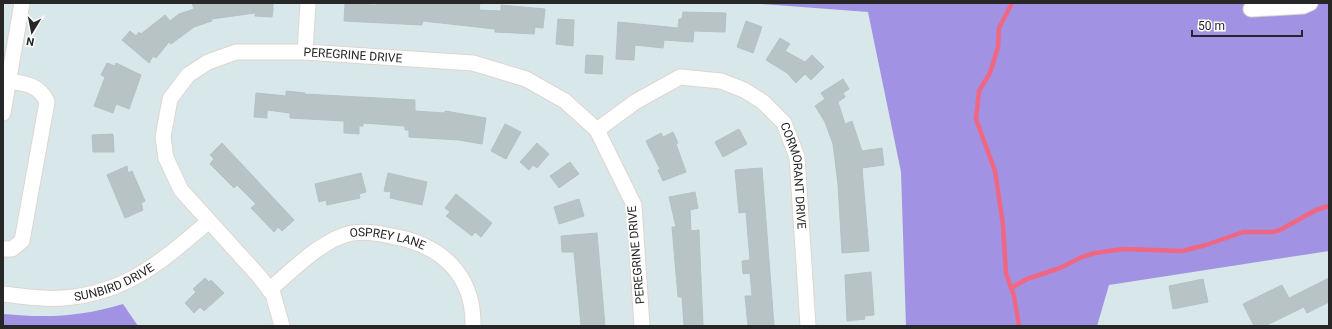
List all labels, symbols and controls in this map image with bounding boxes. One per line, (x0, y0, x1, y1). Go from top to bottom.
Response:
north arrow (12, 12, 52, 52)
scale bar (1192, 12, 1302, 38)
text: 50 m (1198, 19, 1225, 33)
text: N (25, 34, 35, 48)
street label: PEREGRINE DRIVE (303, 45, 403, 65)
street label: CORMORANT DRIVE (777, 120, 809, 230)
street label: PEREGRINE DRIVE (625, 205, 647, 305)
street label: OSPREY LANE (349, 225, 428, 253)
street label: SUNBIRD DRIVE (73, 260, 157, 304)

